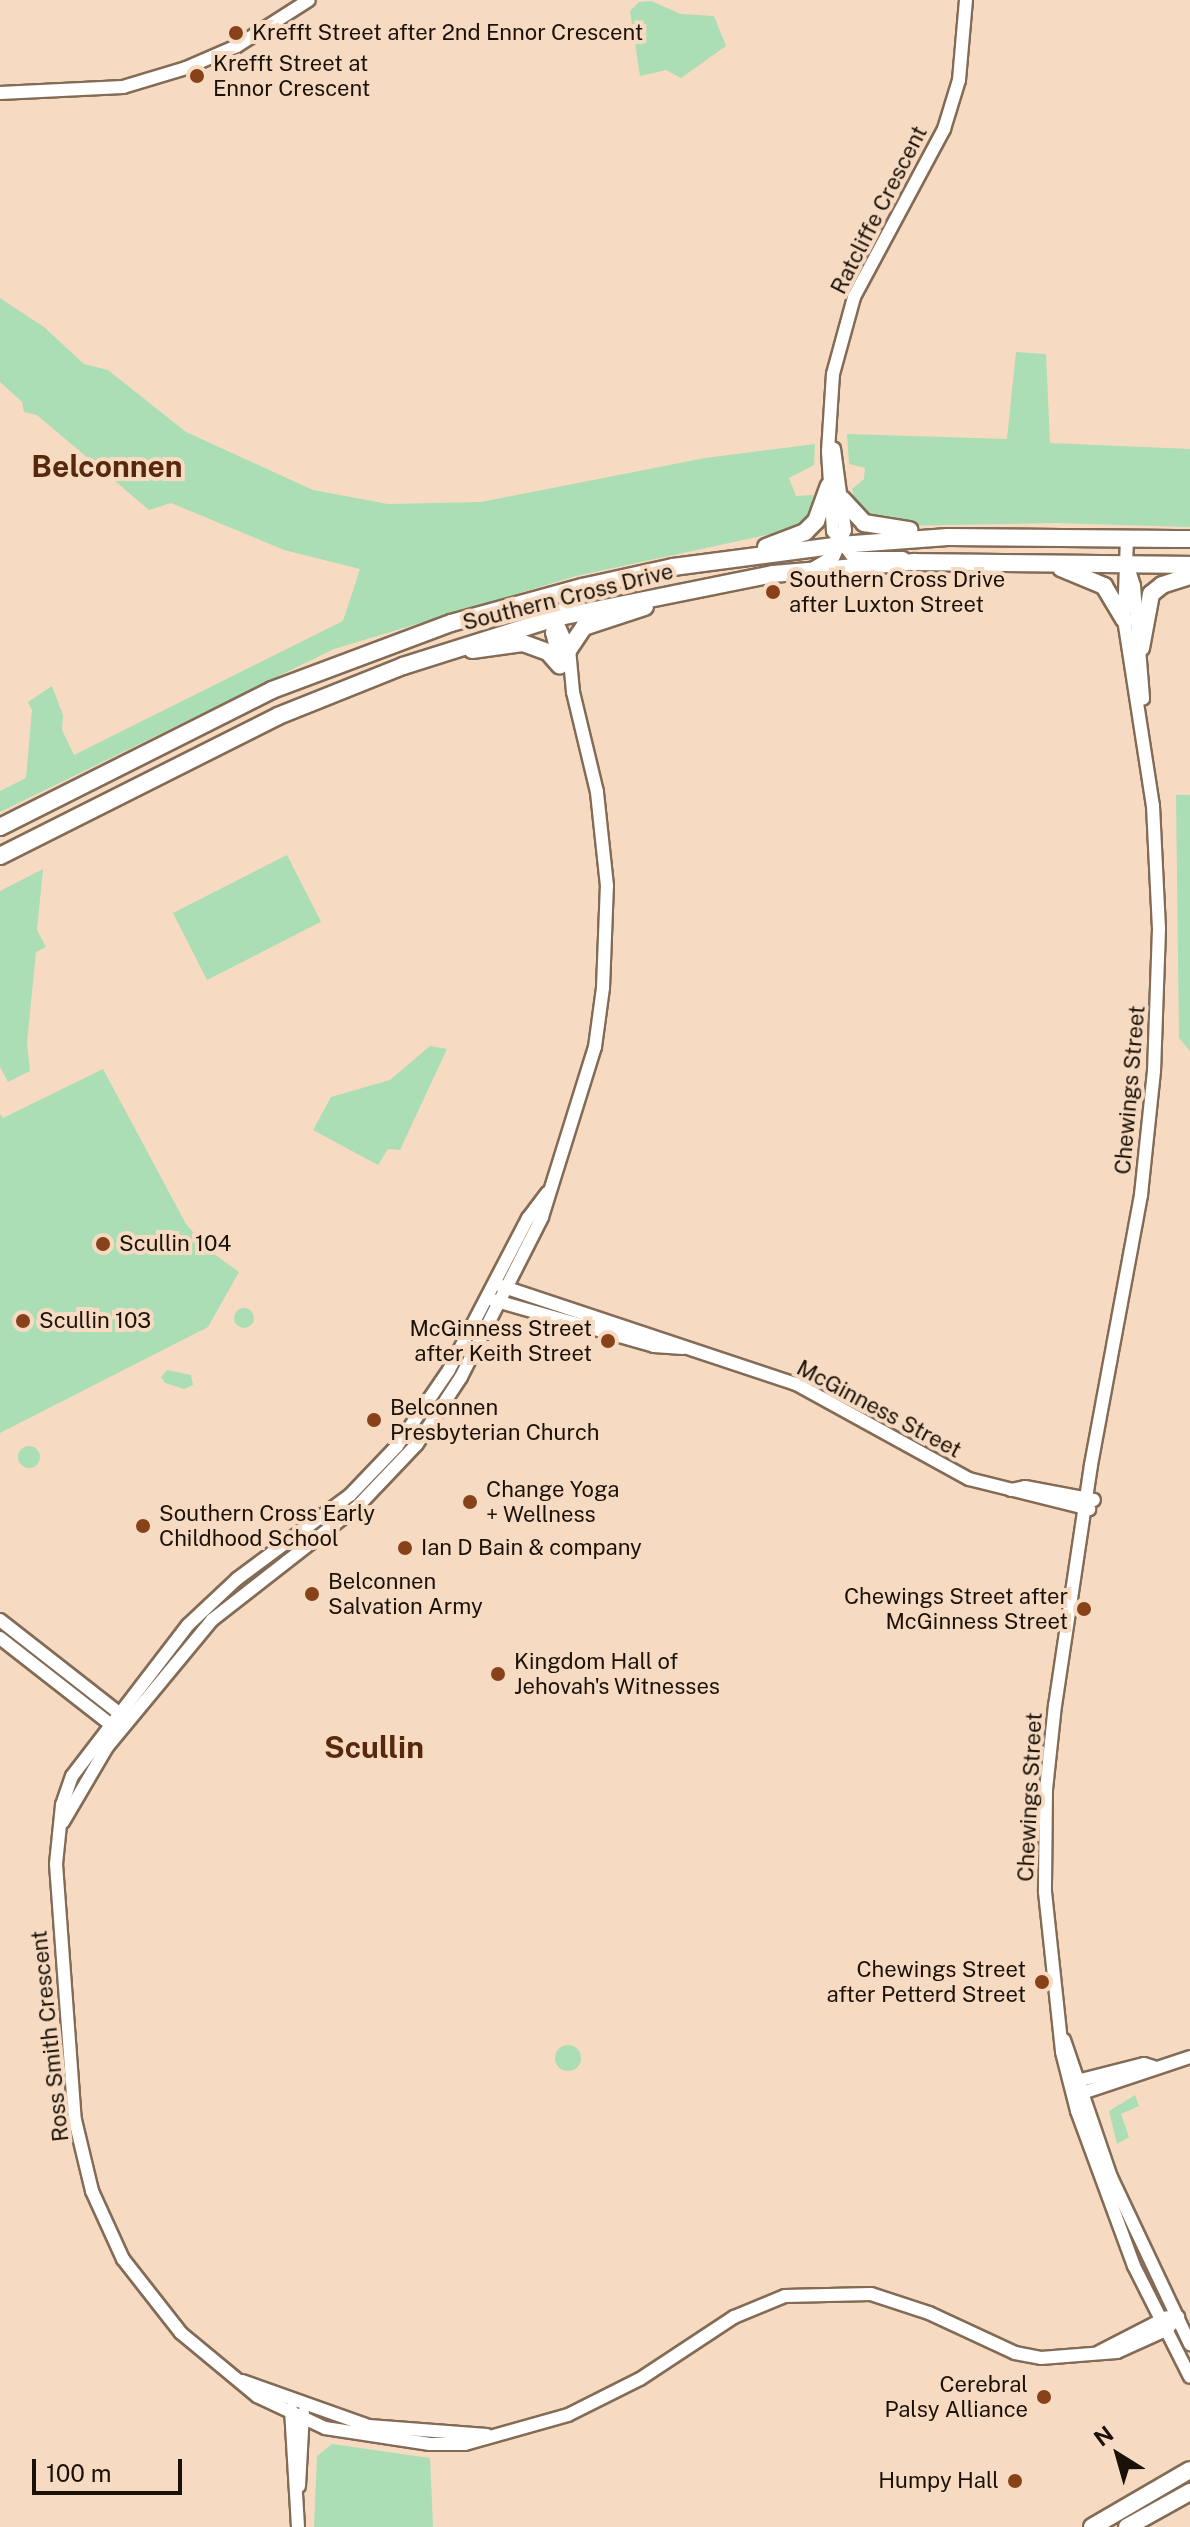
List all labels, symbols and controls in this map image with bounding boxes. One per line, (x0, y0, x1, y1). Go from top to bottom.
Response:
place label: Krefft Street after 2nd Ennor Crescent (252, 20, 643, 46)
marker: Krefft Street after 2nd Ennor Crescent (227, 24, 245, 42)
place label: Krefft Street at Ennor Crescent (213, 50, 370, 102)
marker: Krefft Street at Ennor Crescent (188, 67, 206, 85)
street label: Ratcliffe Crescent (825, 122, 933, 298)
district label: Belconnen (31, 448, 183, 484)
street label: Southern Cross Drive (460, 558, 676, 636)
place label: Southern Cross Drive after Luxton Street (789, 566, 1005, 618)
marker: Southern Cross Drive after Luxton Street (764, 583, 782, 601)
street label: Chewings Street (1109, 1004, 1151, 1176)
place label: Scullin 104 (119, 1231, 231, 1257)
marker: Scullin 104 (94, 1235, 112, 1253)
place label: Scullin 103 (39, 1308, 151, 1334)
marker: Scullin 103 (14, 1312, 32, 1330)
place label: McGinness Street after Keith Street (409, 1315, 592, 1366)
marker: McGinness Street after Keith Street (599, 1332, 617, 1350)
street label: McGinness Street (792, 1354, 966, 1464)
place label: Belconnen Presbyterian Church (390, 1394, 599, 1446)
marker: Belconnen Presbyterian Church (365, 1411, 383, 1429)
place label: Change Yoga + Wellness (486, 1476, 620, 1528)
marker: Change Yoga + Wellness (461, 1493, 479, 1511)
place label: Southern Cross Early Childhood School (159, 1500, 375, 1552)
marker: Southern Cross Early Childhood School (134, 1517, 152, 1535)
place label: Ian D Bain & company (421, 1535, 642, 1561)
marker: Ian D Bain & company (396, 1539, 414, 1557)
place label: Belconnen Salvation Army (328, 1568, 483, 1620)
place label: Chewings Street after McGinness Street (844, 1583, 1068, 1634)
marker: Belconnen Salvation Army (303, 1585, 321, 1603)
marker: Chewings Street after McGinness Street (1075, 1600, 1093, 1618)
place label: Kingdom Hall of Jehovah's Witnesses (514, 1648, 720, 1700)
marker: Kingdom Hall of Jehovah's Witnesses (489, 1665, 507, 1683)
street label: Chewings Street (1012, 1712, 1048, 1882)
district label: Scullin (324, 1729, 424, 1765)
street label: Ross Smith Crescent (26, 1929, 74, 2143)
place label: Chewings Street after Petterd Street (826, 1956, 1026, 2008)
marker: Chewings Street after Petterd Street (1033, 1973, 1051, 1991)
place label: Cerebral Palsy Alliance (884, 2371, 1028, 2422)
marker: Cerebral Palsy Alliance (1035, 2388, 1053, 2406)
north arrow (1078, 2415, 1158, 2495)
text: N (1089, 2420, 1118, 2451)
scale bar (36, 2443, 186, 2493)
text: 100 m (46, 2459, 112, 2487)
place label: Humpy Hall (878, 2468, 999, 2494)
marker: Humpy Hall (1006, 2472, 1024, 2490)

